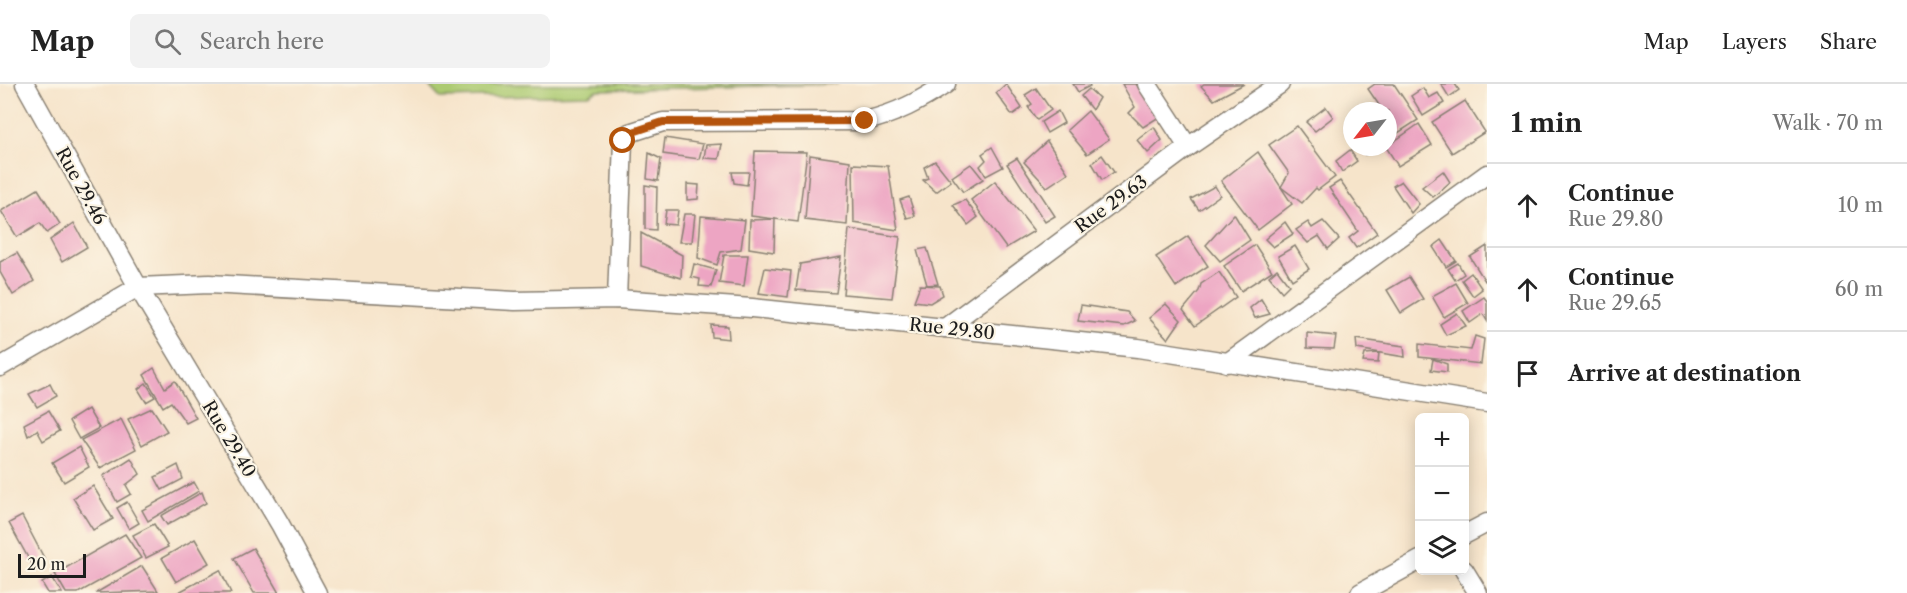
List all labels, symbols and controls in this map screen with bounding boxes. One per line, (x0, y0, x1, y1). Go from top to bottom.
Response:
search box (130, 14, 550, 68)
text: Map (30, 24, 94, 58)
icon: search (151, 25, 184, 58)
text: Search here (199, 28, 324, 55)
text: Map (1644, 29, 1689, 54)
text: Layers (1722, 29, 1787, 54)
text: Share (1820, 29, 1877, 54)
north arrow (1343, 102, 1397, 156)
route end (851, 107, 877, 133)
text: 1 min (1511, 107, 1582, 139)
text: Walk · 70 m (1772, 111, 1883, 135)
route start (609, 127, 635, 153)
street label: Rue 29.46 (51, 144, 111, 228)
street label: Rue 29.63 (1070, 170, 1152, 238)
text: Continue (1568, 180, 1674, 207)
icon: ahead (1511, 189, 1544, 222)
text: 10 m (1838, 193, 1883, 217)
text: Rue 29.80 (1568, 207, 1664, 231)
text: Continue (1568, 264, 1674, 291)
icon: ahead (1511, 273, 1544, 306)
text: 60 m (1835, 277, 1883, 301)
text: Rue 29.65 (1568, 291, 1662, 315)
street label: Rue 29.80 (908, 314, 996, 344)
icon: arrive (1511, 357, 1544, 390)
text: Arrive at destination (1568, 360, 1801, 387)
street label: Rue 29.40 (197, 397, 261, 481)
map controls (1415, 413, 1469, 575)
button: + (1415, 413, 1469, 467)
button: − (1415, 467, 1469, 521)
button: layers (1415, 521, 1469, 575)
scale bar (18, 551, 86, 578)
text: 20 m (27, 554, 66, 574)

